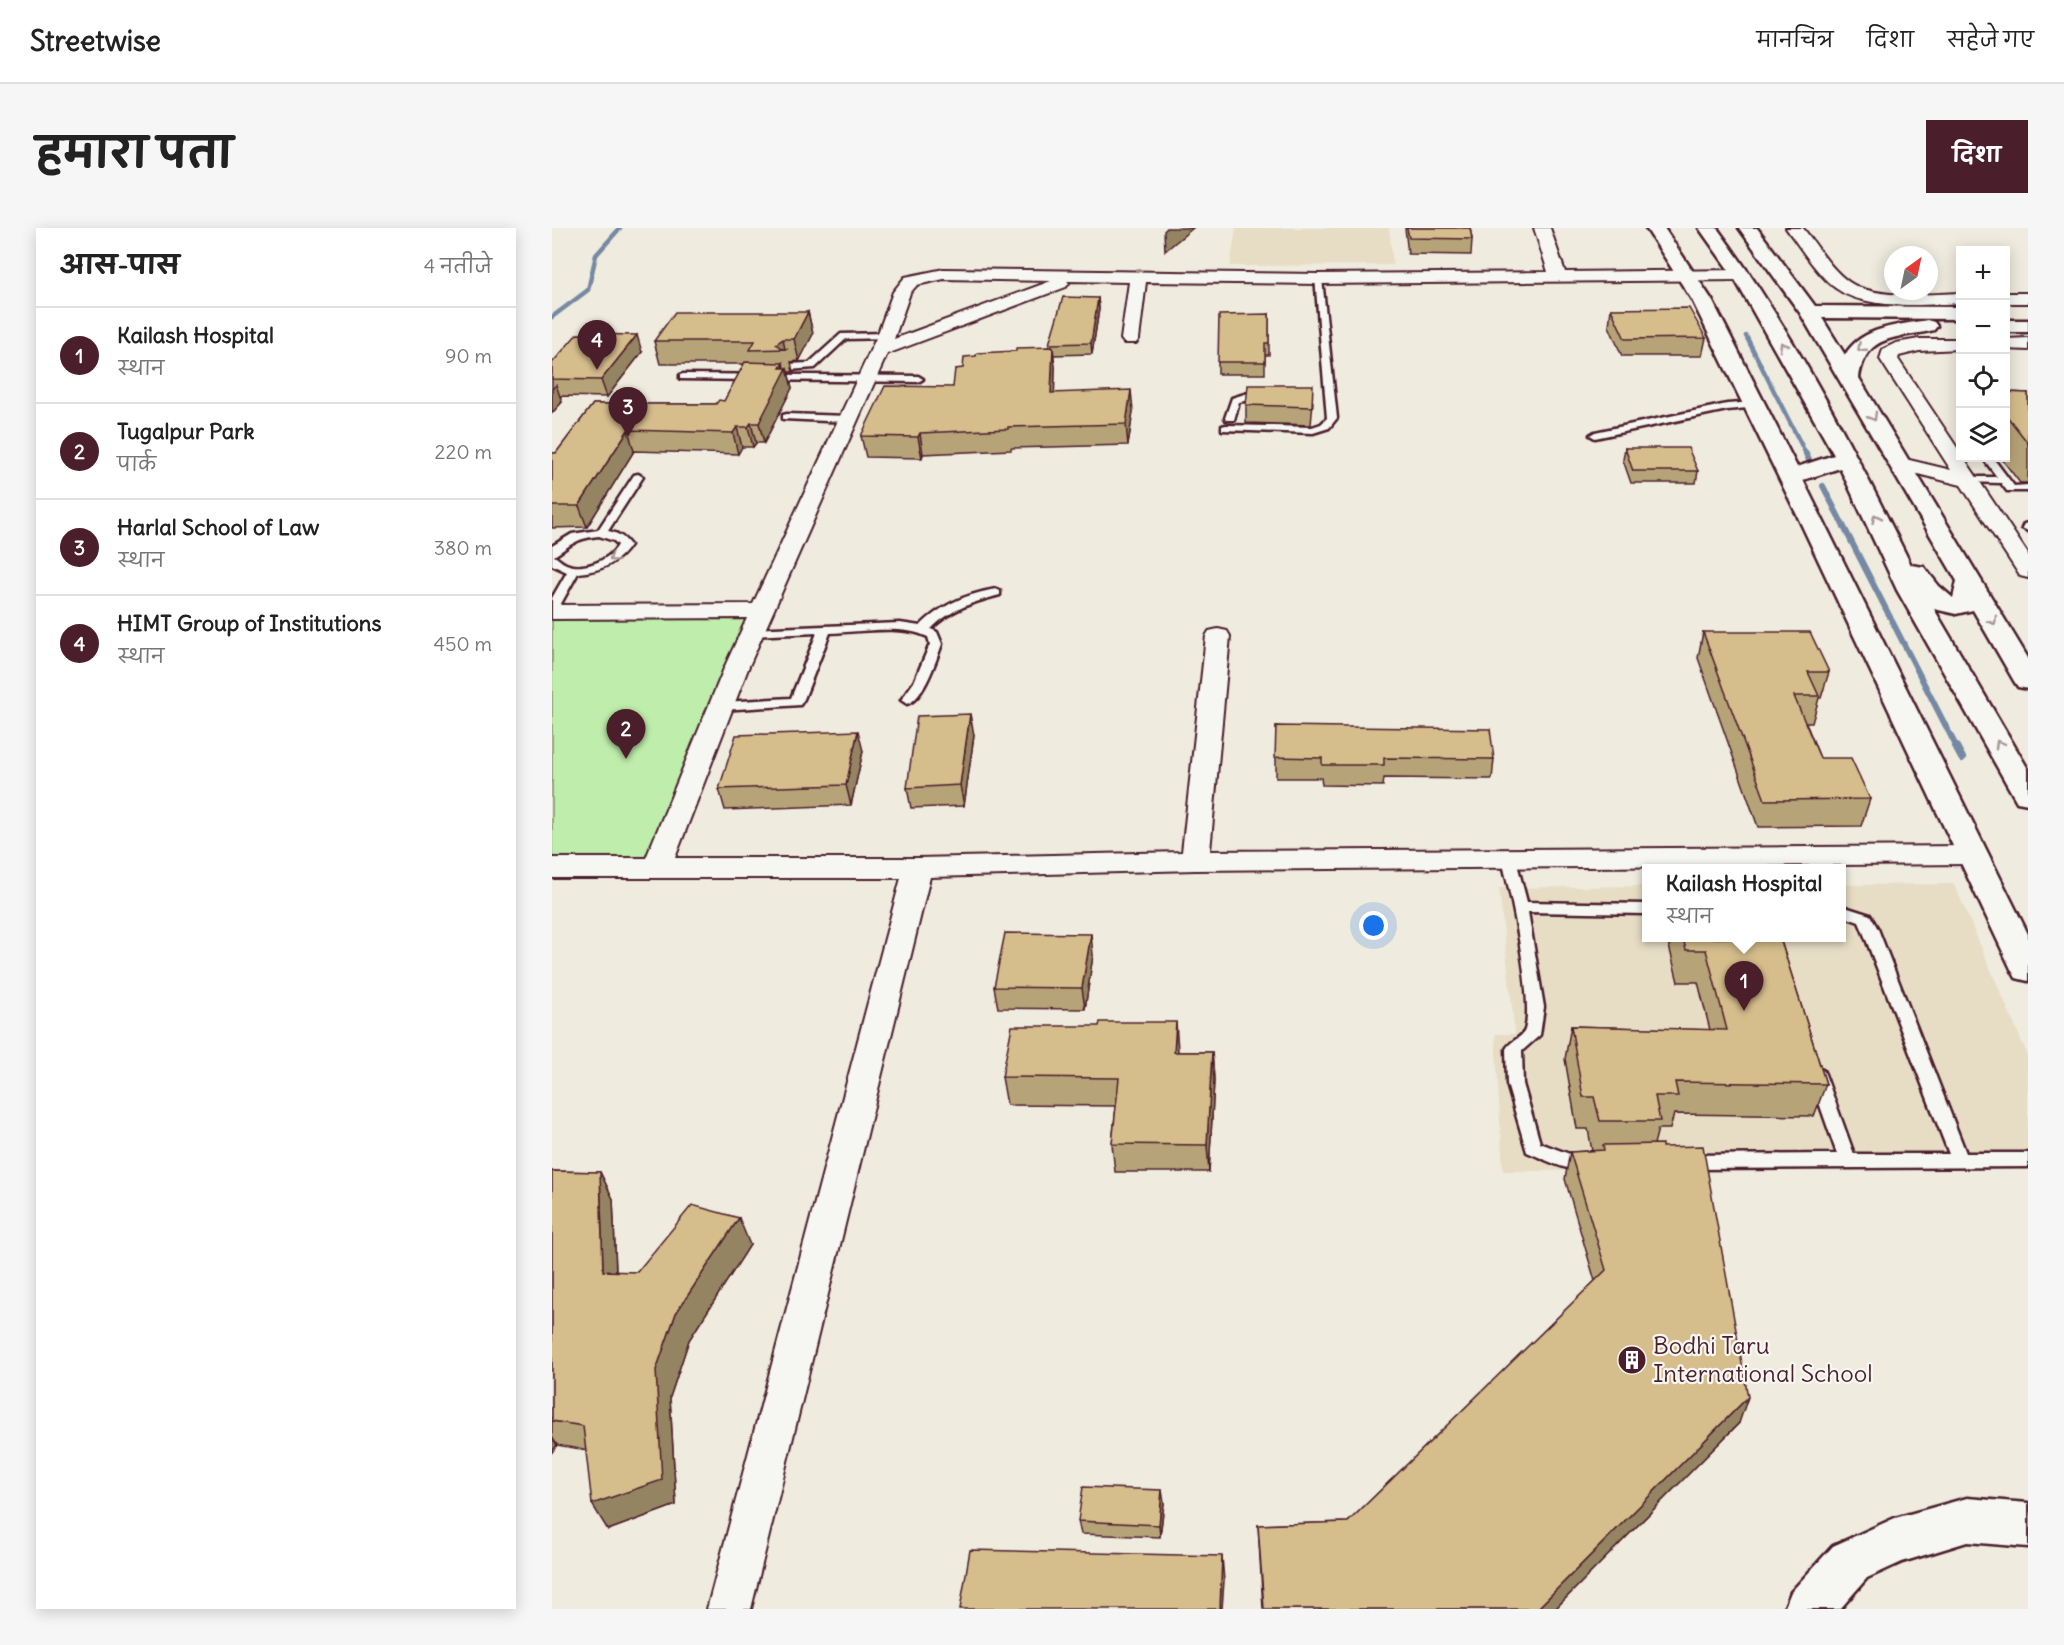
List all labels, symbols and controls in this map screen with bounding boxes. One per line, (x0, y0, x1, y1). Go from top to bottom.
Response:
text: Streetwise (30, 23, 161, 59)
text: मानचित्र (1756, 26, 1834, 53)
text: दिशा (1867, 26, 1914, 53)
text: सहेजे गए (1947, 26, 2034, 53)
button: दिशा (1926, 120, 2028, 193)
text: हमारा पता (36, 126, 233, 178)
north arrow (1884, 246, 1938, 300)
map controls (1956, 246, 2010, 462)
button: + (1956, 246, 2010, 300)
text: आस-पास (60, 248, 180, 281)
text: 4 नतीजे (424, 253, 492, 278)
button: − (1956, 300, 2010, 354)
pin: 4 (578, 320, 616, 370)
text: Kailash Hospital (117, 321, 274, 349)
one-way arrow (1857, 341, 1868, 352)
one-way arrow (1779, 342, 1790, 352)
text: 1 (76, 343, 83, 368)
text: 90 m (445, 343, 492, 368)
button: locate (1956, 354, 2010, 408)
text: स्थान (117, 355, 164, 380)
pin: 3 (608, 388, 648, 437)
button: layers (1956, 408, 2010, 462)
one-way arrow (1865, 411, 1877, 421)
text: Tugalpur Park (117, 417, 255, 445)
text: 2 (74, 439, 85, 464)
text: 220 m (435, 439, 492, 464)
text: पार्क (117, 451, 156, 476)
text: Harlal School of Law (117, 513, 319, 541)
one-way arrow (1871, 513, 1883, 524)
text: 3 (74, 535, 85, 560)
text: 380 m (434, 535, 492, 560)
text: स्थान (117, 547, 164, 572)
one-way arrow (609, 550, 620, 561)
text: HIMT Group of Institutions (117, 609, 382, 637)
one-way arrow (1985, 615, 1997, 625)
text: 4 (74, 631, 85, 656)
text: 450 m (433, 631, 492, 656)
text: स्थान (117, 643, 164, 668)
pin: 2 (606, 710, 646, 759)
one-way arrow (1995, 740, 2007, 750)
popup (1642, 864, 1846, 942)
text: Kailash Hospital (1666, 869, 1822, 897)
text: स्थान (1666, 903, 1713, 928)
your location (1359, 911, 1388, 940)
pin: 1 (1724, 962, 1764, 1011)
place label: Bodhi Taru International School (1653, 1330, 1873, 1388)
building icon: Bodhi Taru International School (1616, 1344, 1648, 1376)

